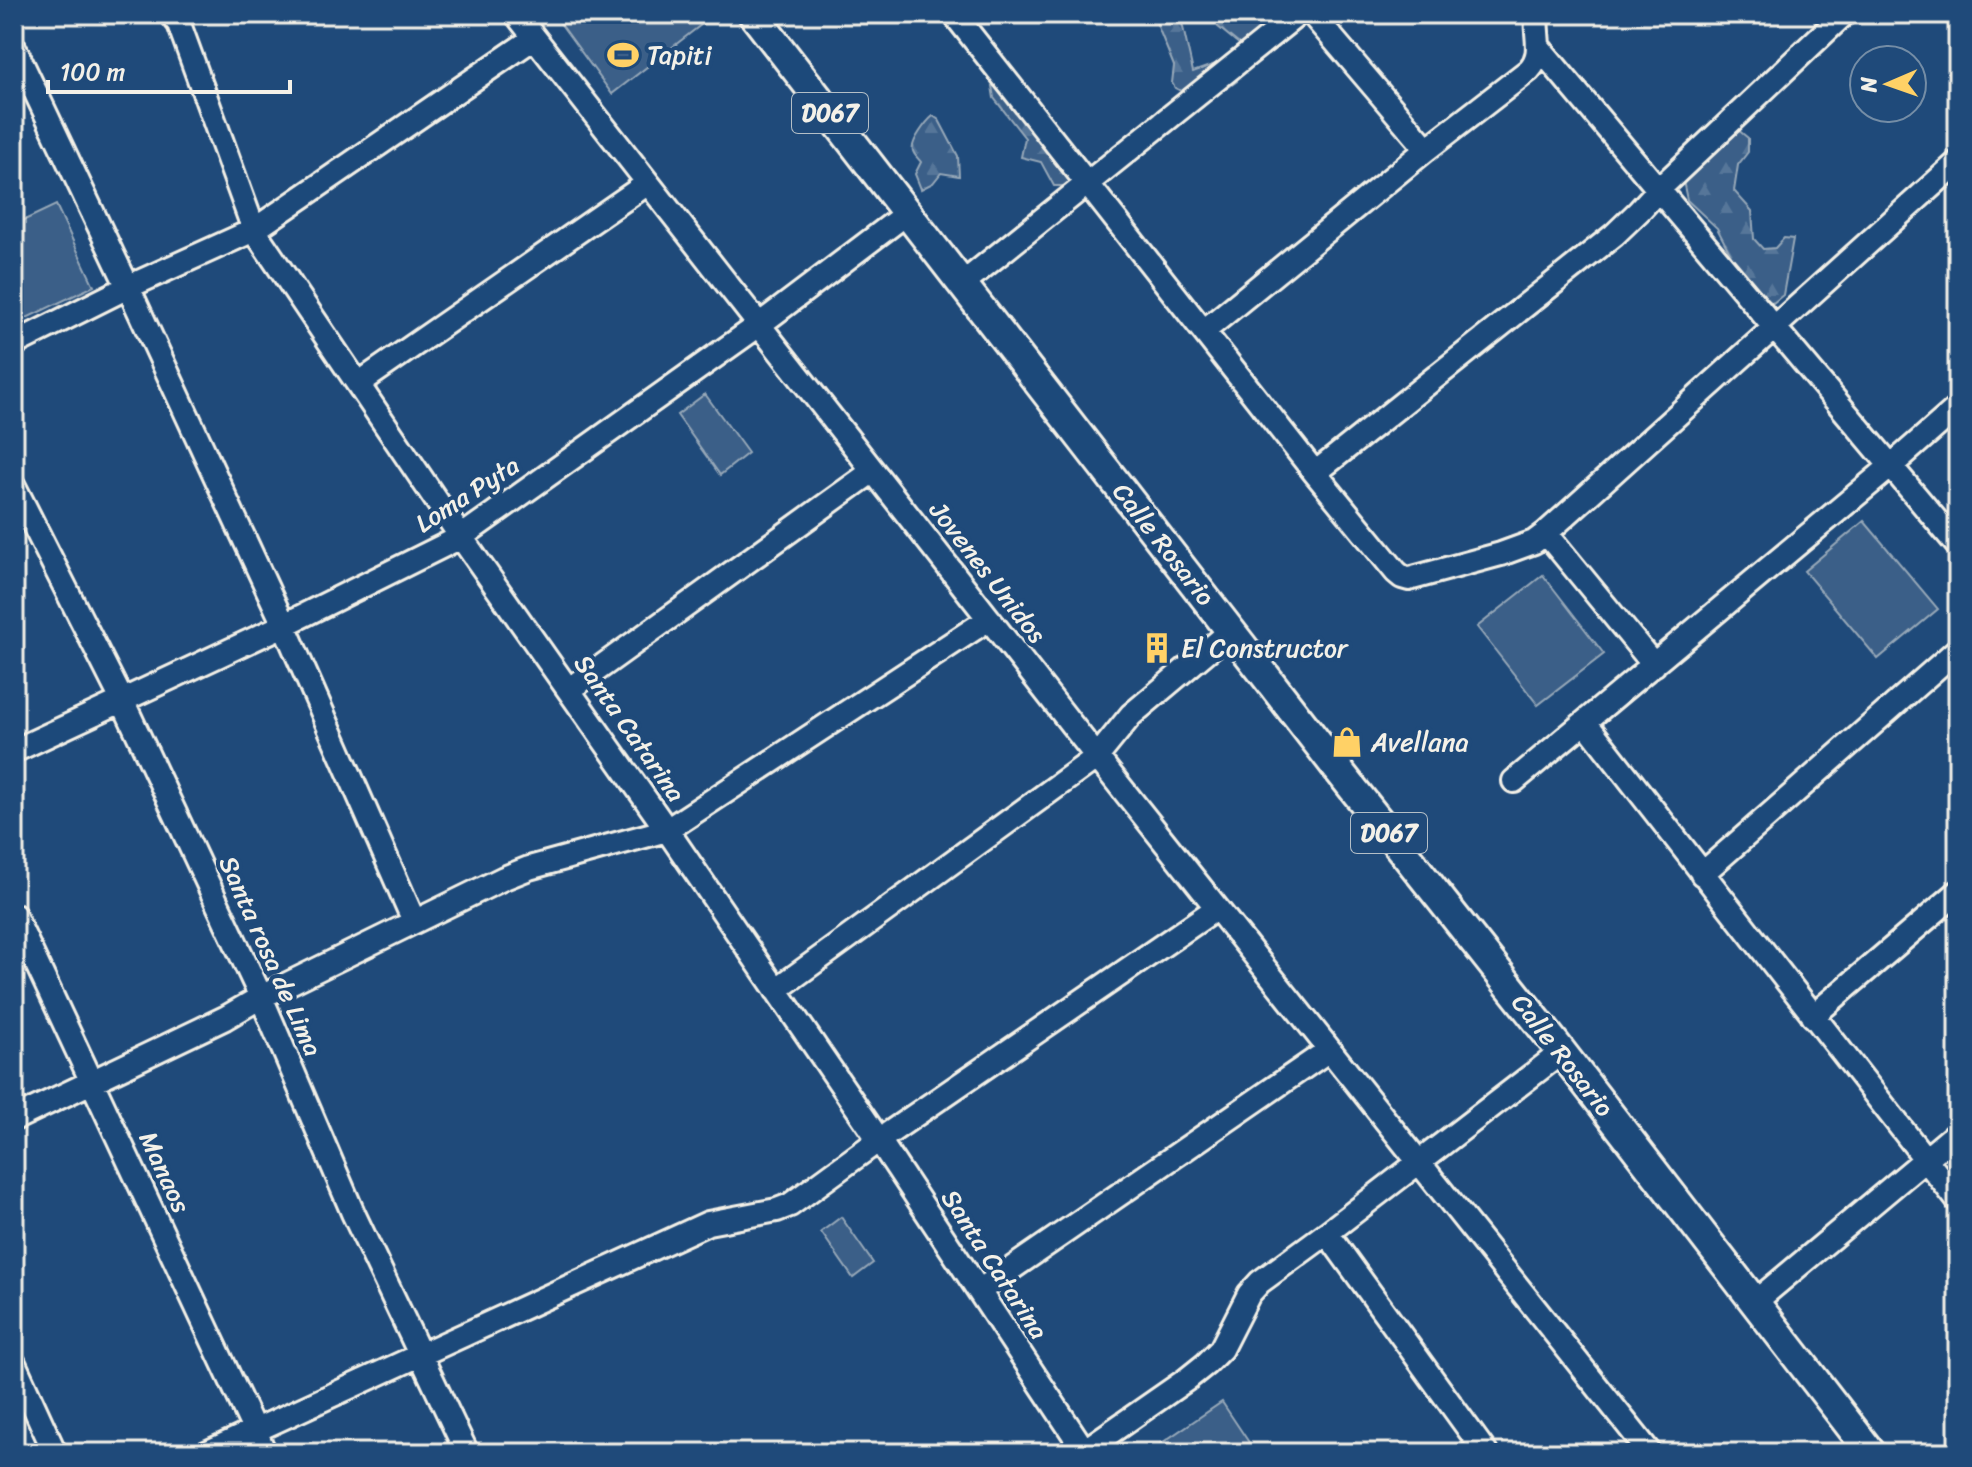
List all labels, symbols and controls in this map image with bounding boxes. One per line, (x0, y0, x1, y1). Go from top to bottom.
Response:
place label: Tapiti (647, 32, 712, 78)
sports icon: Tapiti (606, 38, 640, 72)
scale bar (48, 44, 290, 94)
north arrow (1848, 44, 1928, 124)
text: 100 m (60, 51, 125, 93)
text: N (1849, 76, 1888, 94)
road number: D067 (792, 93, 868, 133)
street label: Loma Pyta (405, 443, 529, 545)
street label: Calle Rosario (1101, 472, 1228, 616)
street label: Jovenes Unidos (917, 490, 1059, 654)
place label: El Constructor (1181, 625, 1349, 671)
building icon: El Constructor (1140, 631, 1174, 665)
street label: Santa Catarina (562, 644, 698, 812)
place label: Avellana (1370, 719, 1468, 765)
shop icon: Avellana (1330, 725, 1364, 759)
road number: D067 (1351, 813, 1427, 853)
street label: Santa rosa de Lima (206, 848, 336, 1064)
street label: Calle Rosario (1500, 983, 1627, 1127)
street label: Manaos (126, 1123, 204, 1221)
street label: Santa Catarina (929, 1179, 1061, 1349)

